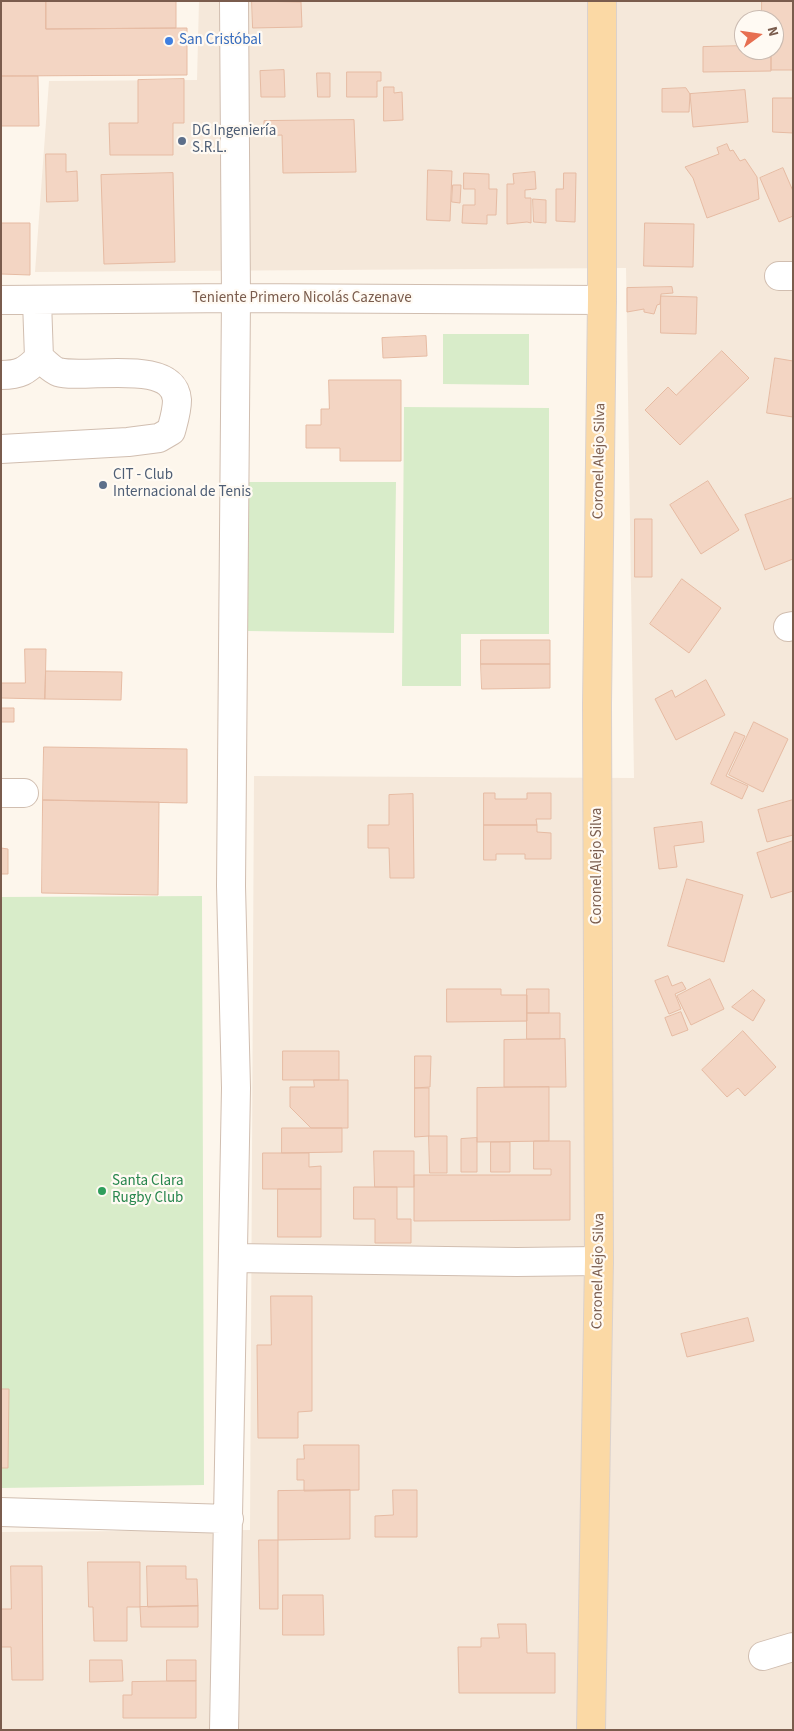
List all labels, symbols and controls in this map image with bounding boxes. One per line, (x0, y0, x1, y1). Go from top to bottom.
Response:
north arrow (734, 10, 784, 60)
text: N (762, 25, 783, 39)
place label: San Cristóbal (179, 32, 262, 50)
marker: San Cristóbal (163, 35, 175, 47)
place label: DG Ingeniería S.R.L. (192, 123, 276, 158)
marker: DG Ingeniería S.R.L. (176, 135, 188, 147)
street label: Teniente Primero Nicolás Cazenave (192, 290, 412, 308)
street label: Coronel Alejo Silva (590, 403, 610, 519)
place label: CIT - Club Internacional de Tenis (113, 467, 251, 502)
marker: CIT - Club Internacional de Tenis (97, 479, 109, 491)
street label: Coronel Alejo Silva (589, 808, 607, 924)
place label: Santa Clara Rugby Club (112, 1173, 183, 1208)
marker: Santa Clara Rugby Club (96, 1185, 108, 1197)
street label: Coronel Alejo Silva (589, 1213, 609, 1329)

